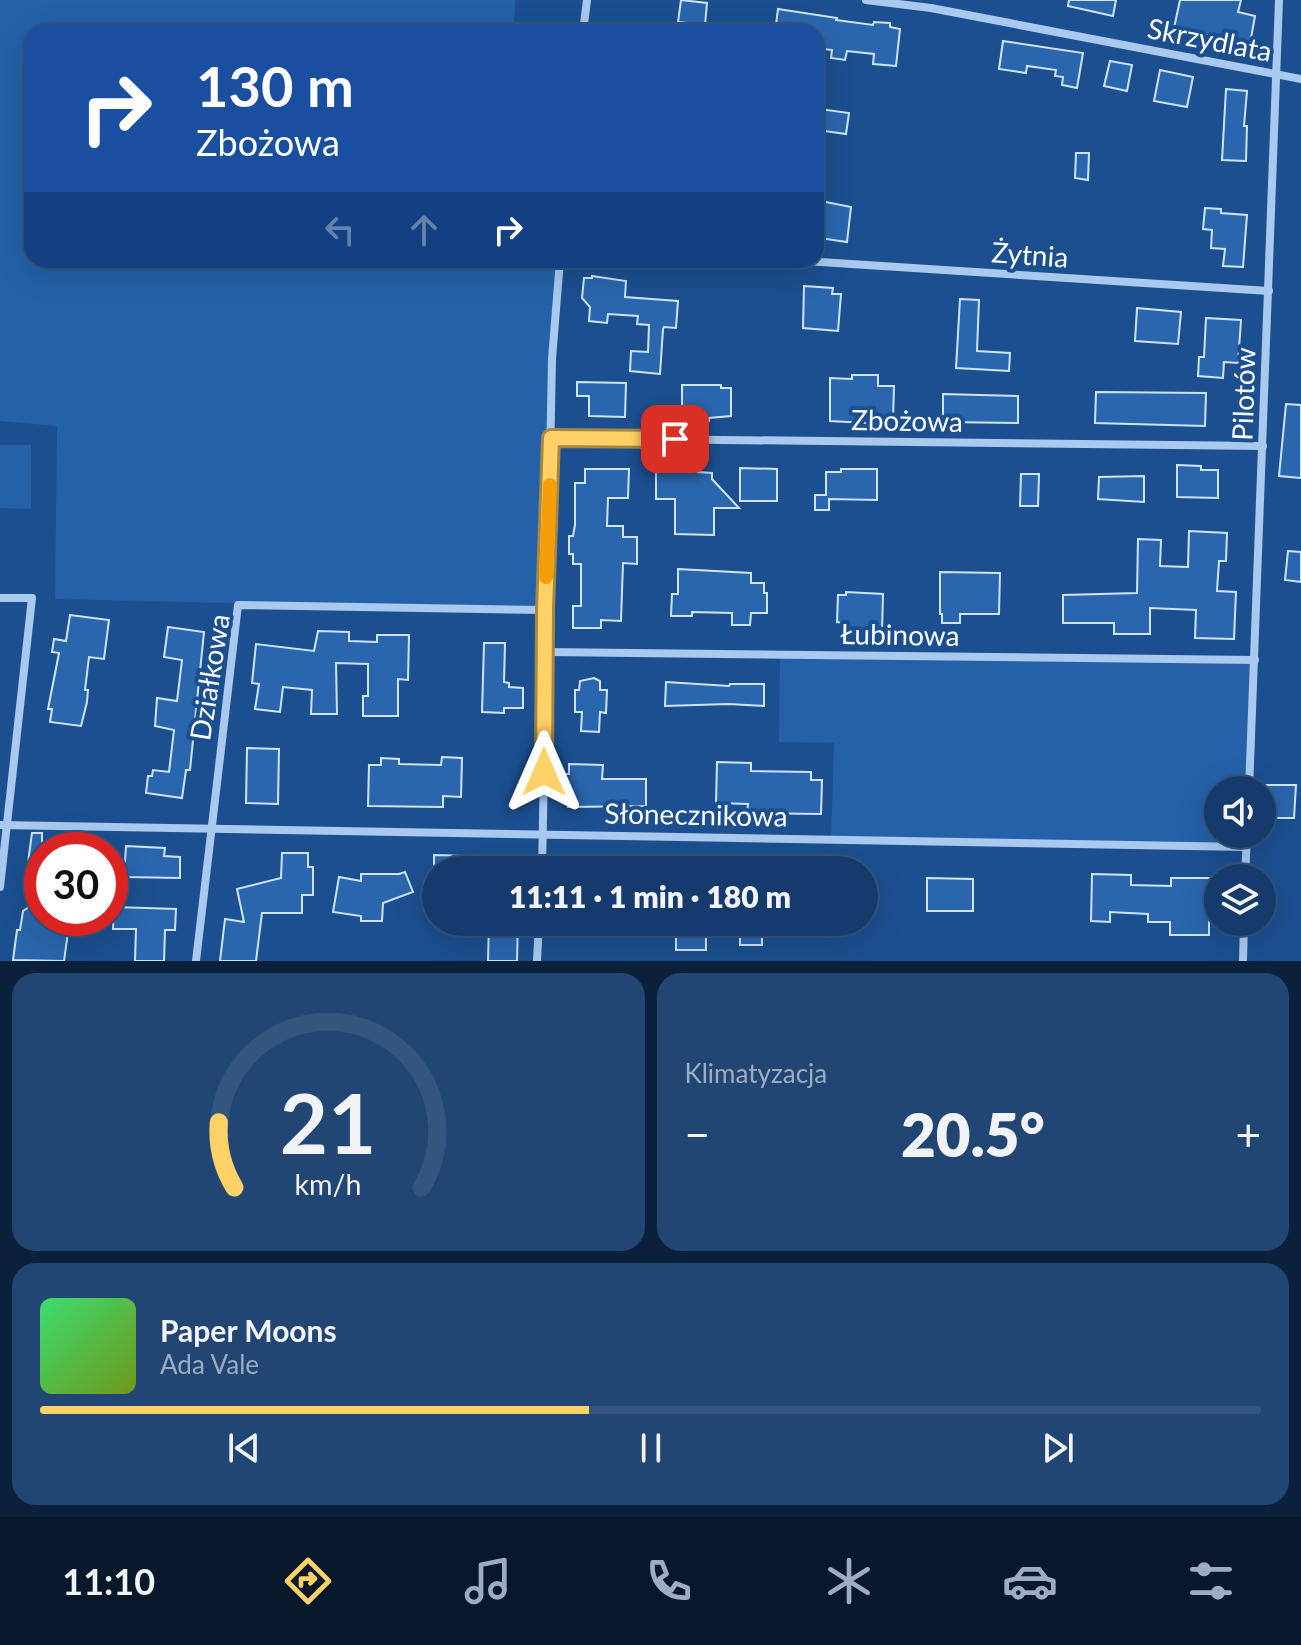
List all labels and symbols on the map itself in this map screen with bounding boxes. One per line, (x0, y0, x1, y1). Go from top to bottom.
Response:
street label: Skrzydlata (1145, 10, 1275, 68)
street label: Żytnia (991, 234, 1069, 274)
street label: Pilotów (1224, 347, 1262, 441)
street label: Zbożowa (851, 402, 963, 438)
pin (641, 405, 709, 473)
street label: Działkowa (182, 611, 236, 743)
street label: Łubinowa (840, 616, 960, 652)
position arrow (502, 730, 586, 814)
street label: Słonecznikowa (604, 795, 788, 833)
speed limit sign: 30 (24, 832, 128, 936)

